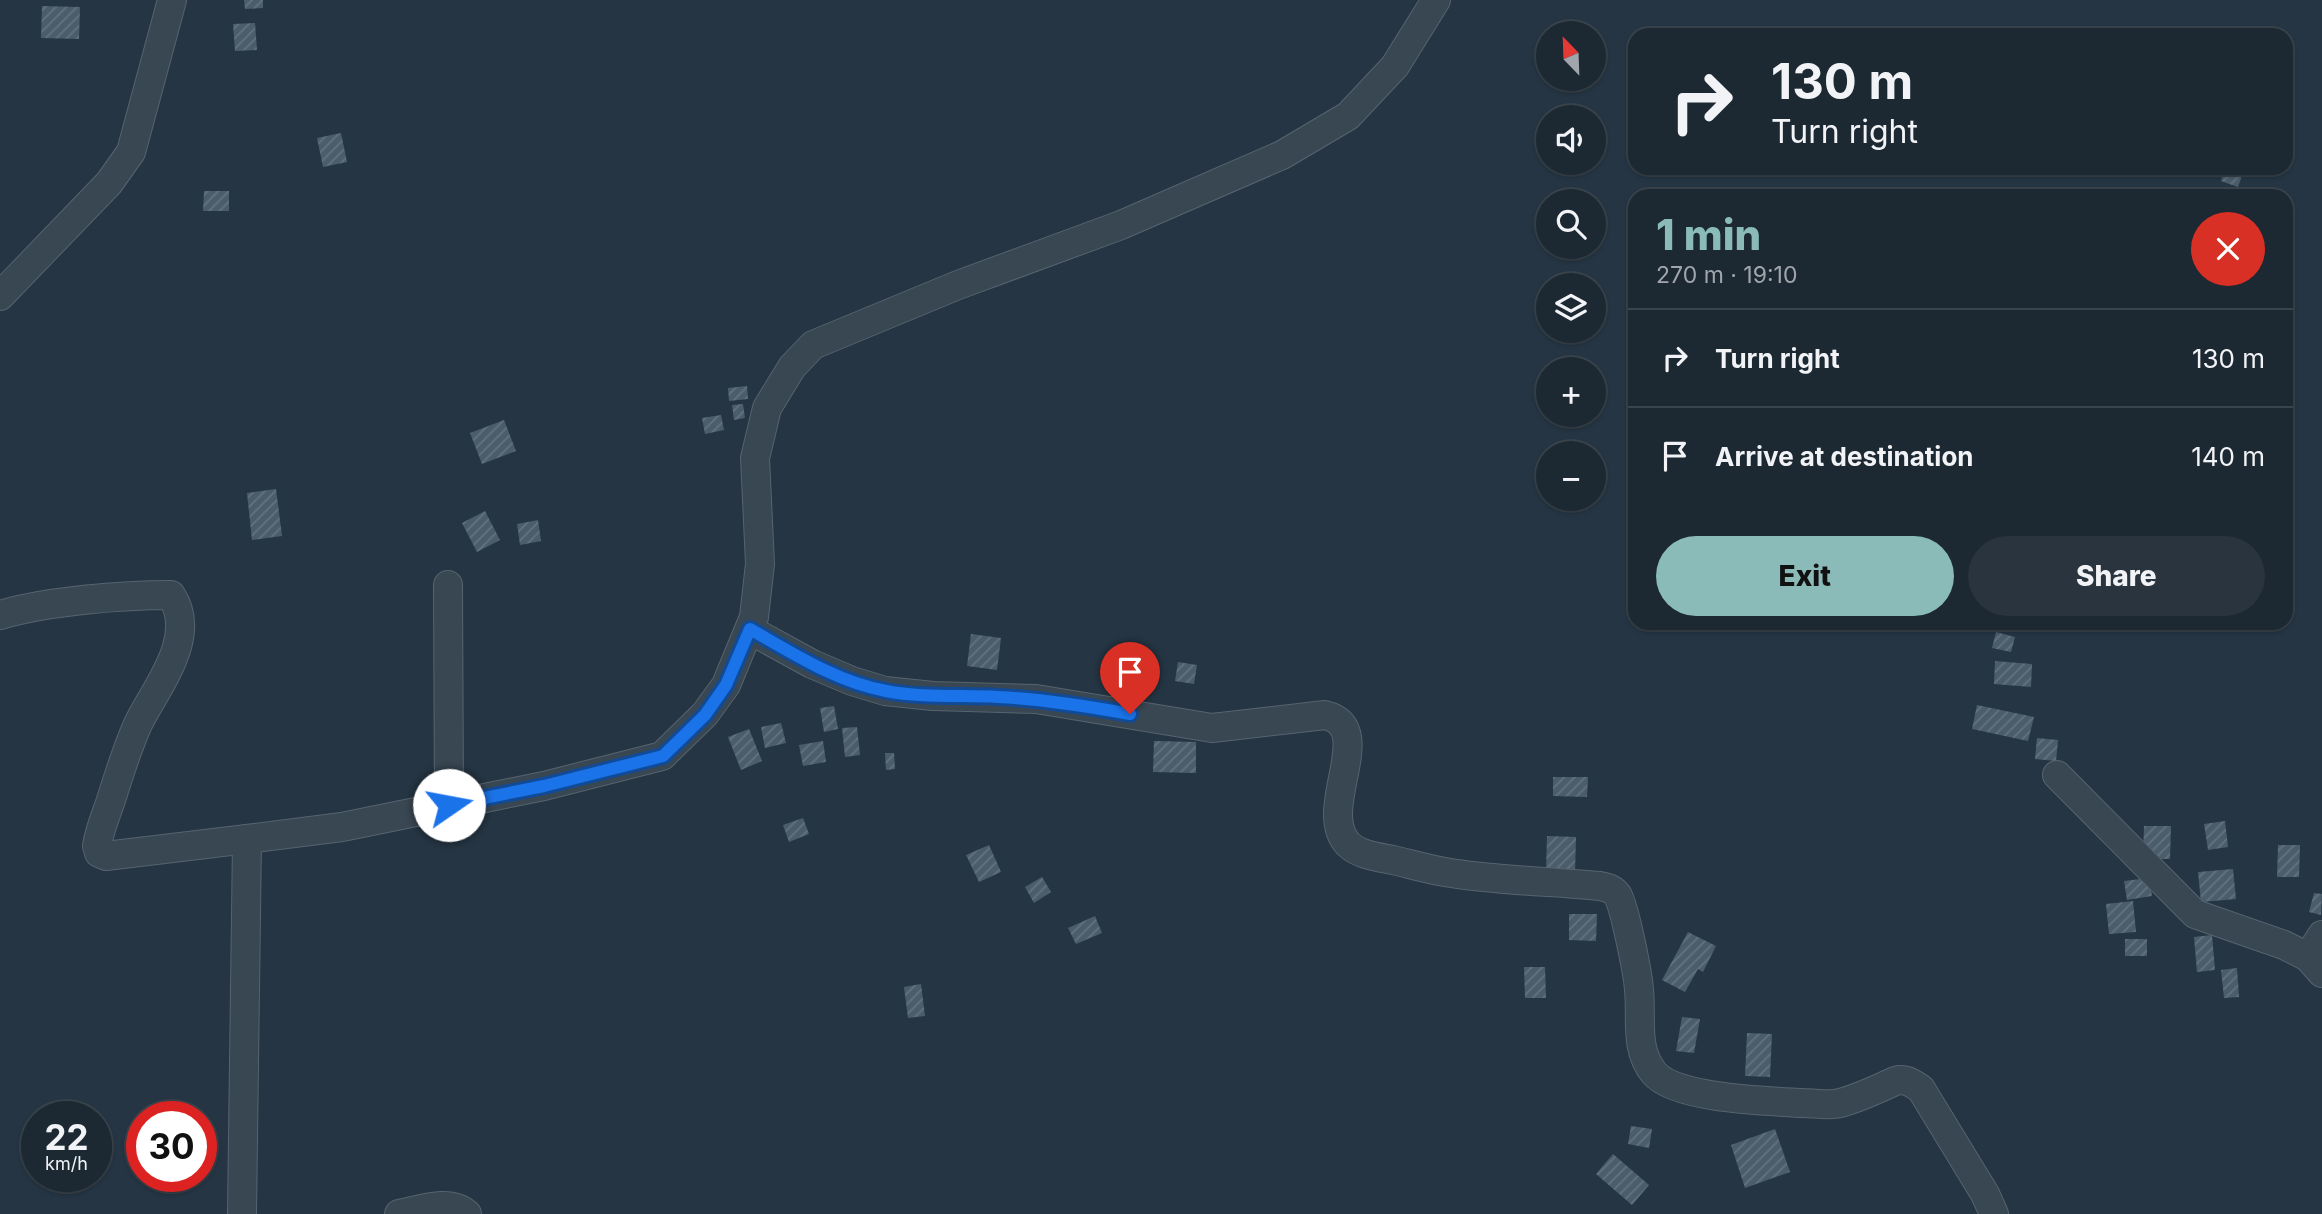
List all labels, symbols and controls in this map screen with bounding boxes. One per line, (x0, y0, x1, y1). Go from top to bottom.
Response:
north arrow (1536, 21, 1606, 91)
map controls (1536, 21, 1606, 511)
text: 130 m (1771, 52, 1913, 111)
icon: right (1656, 56, 1747, 147)
button: sound (1536, 105, 1606, 175)
text: Turn right (1771, 112, 1918, 151)
button: search (1536, 189, 1606, 259)
text: 1 min (1656, 209, 1761, 260)
button: close (2191, 212, 2265, 286)
text: 270 m · 19:10 (1656, 261, 1797, 289)
button: layers (1536, 273, 1606, 343)
icon: right (1656, 339, 1694, 377)
text: Turn right (1715, 343, 1840, 374)
text: 130 m (2192, 343, 2265, 374)
button: + (1536, 357, 1606, 427)
icon: arrive (1656, 437, 1694, 475)
button: − (1536, 441, 1606, 511)
text: Arrive at destination (1715, 441, 1974, 472)
text: 140 m (2191, 441, 2265, 472)
button: Exit (1656, 536, 1954, 616)
button: Share (1968, 536, 2265, 616)
pin (1100, 642, 1160, 714)
icon: arrive (1111, 653, 1149, 691)
position arrow (412, 768, 486, 842)
speed limit sign: 30 (126, 1101, 217, 1192)
text: 22 (44, 1116, 89, 1158)
text: km/h (45, 1153, 88, 1174)

